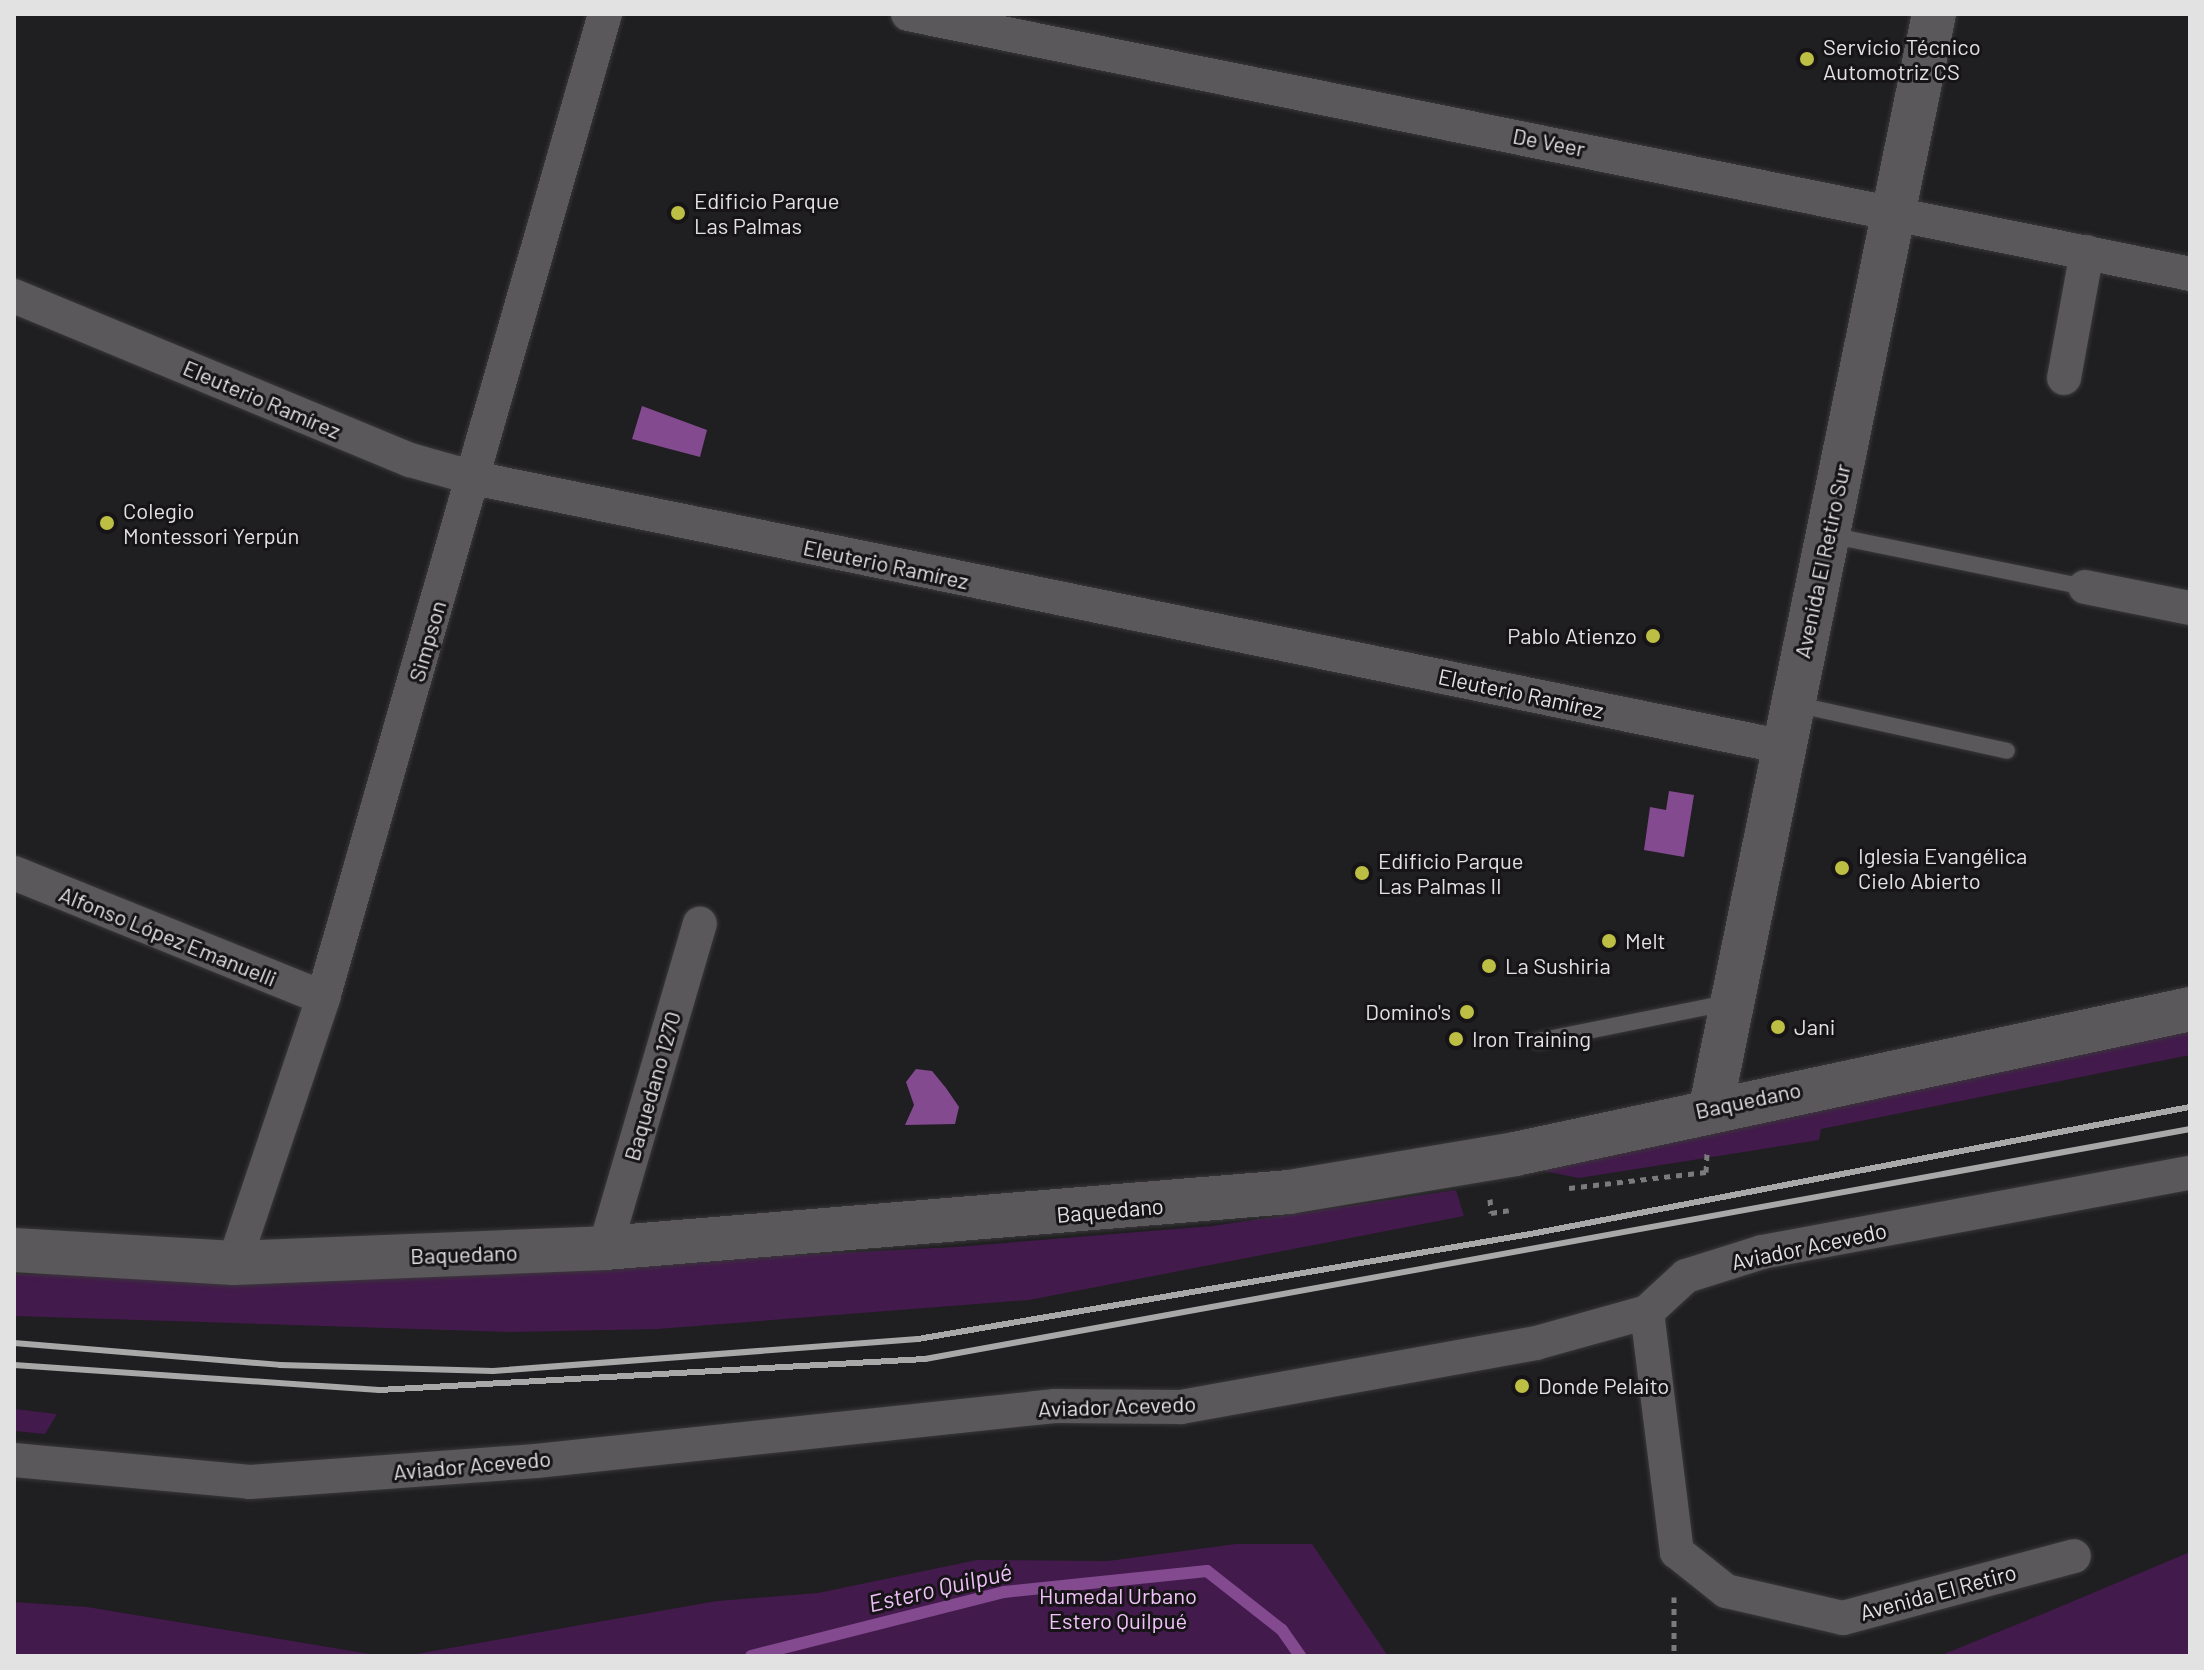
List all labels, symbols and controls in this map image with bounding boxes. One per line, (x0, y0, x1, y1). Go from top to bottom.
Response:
place label: Servicio Técnico Automotriz CS (1823, 33, 1981, 84)
marker: Servicio Técnico Automotriz CS (1798, 50, 1816, 68)
street label: De Veer (1511, 122, 1587, 162)
place label: Edificio Parque Las Palmas (694, 187, 839, 238)
marker: Edificio Parque Las Palmas (669, 204, 687, 222)
street label: Eleuterio Ramírez (179, 354, 345, 444)
street label: Avenida El Retiro Sur (1789, 461, 1855, 661)
place label: Colegio Montessori Yerpún (123, 497, 299, 548)
marker: Colegio Montessori Yerpún (98, 514, 116, 532)
street label: Eleuterio Ramírez (801, 534, 971, 594)
street label: Simpson (403, 597, 451, 685)
place label: Pablo Atienzo (1507, 623, 1637, 649)
marker: Pablo Atienzo (1644, 627, 1662, 645)
street label: Eleuterio Ramírez (1436, 663, 1606, 723)
place label: Iglesia Evangélica Cielo Abierto (1858, 842, 2027, 894)
place label: Edificio Parque Las Palmas II (1378, 847, 1523, 898)
marker: Iglesia Evangélica Cielo Abierto (1833, 859, 1851, 877)
marker: Edificio Parque Las Palmas II (1353, 864, 1371, 882)
street label: Alfonso López Emanuelli (55, 880, 281, 992)
place label: Melt (1625, 928, 1666, 954)
marker: Melt (1600, 932, 1618, 950)
place label: La Sushiria (1505, 953, 1611, 979)
marker: La Sushiria (1480, 957, 1498, 975)
place label: Domino's (1365, 999, 1451, 1025)
marker: Domino's (1458, 1003, 1476, 1021)
street label: Baquedano 1270 (618, 1008, 686, 1164)
place label: Jani (1794, 1014, 1835, 1040)
marker: Jani (1769, 1018, 1787, 1036)
place label: Iron Training (1472, 1026, 1591, 1052)
marker: Iron Training (1447, 1030, 1465, 1048)
street label: Baquedano (1693, 1076, 1803, 1124)
street label: Baquedano (1055, 1192, 1165, 1228)
street label: Aviador Acevedo (1729, 1217, 1889, 1275)
street label: Baquedano (410, 1239, 518, 1269)
place label: Donde Pelaito (1538, 1373, 1669, 1399)
marker: Donde Pelaito (1513, 1377, 1531, 1395)
street label: Aviador Acevedo (1038, 1390, 1196, 1422)
street label: Aviador Acevedo (392, 1445, 552, 1485)
water label: Estero Quilpué (865, 1556, 1015, 1618)
street label: Avenida El Retiro (1857, 1558, 2019, 1626)
park label: Humedal Urbano Estero Quilpué (1039, 1582, 1197, 1634)

